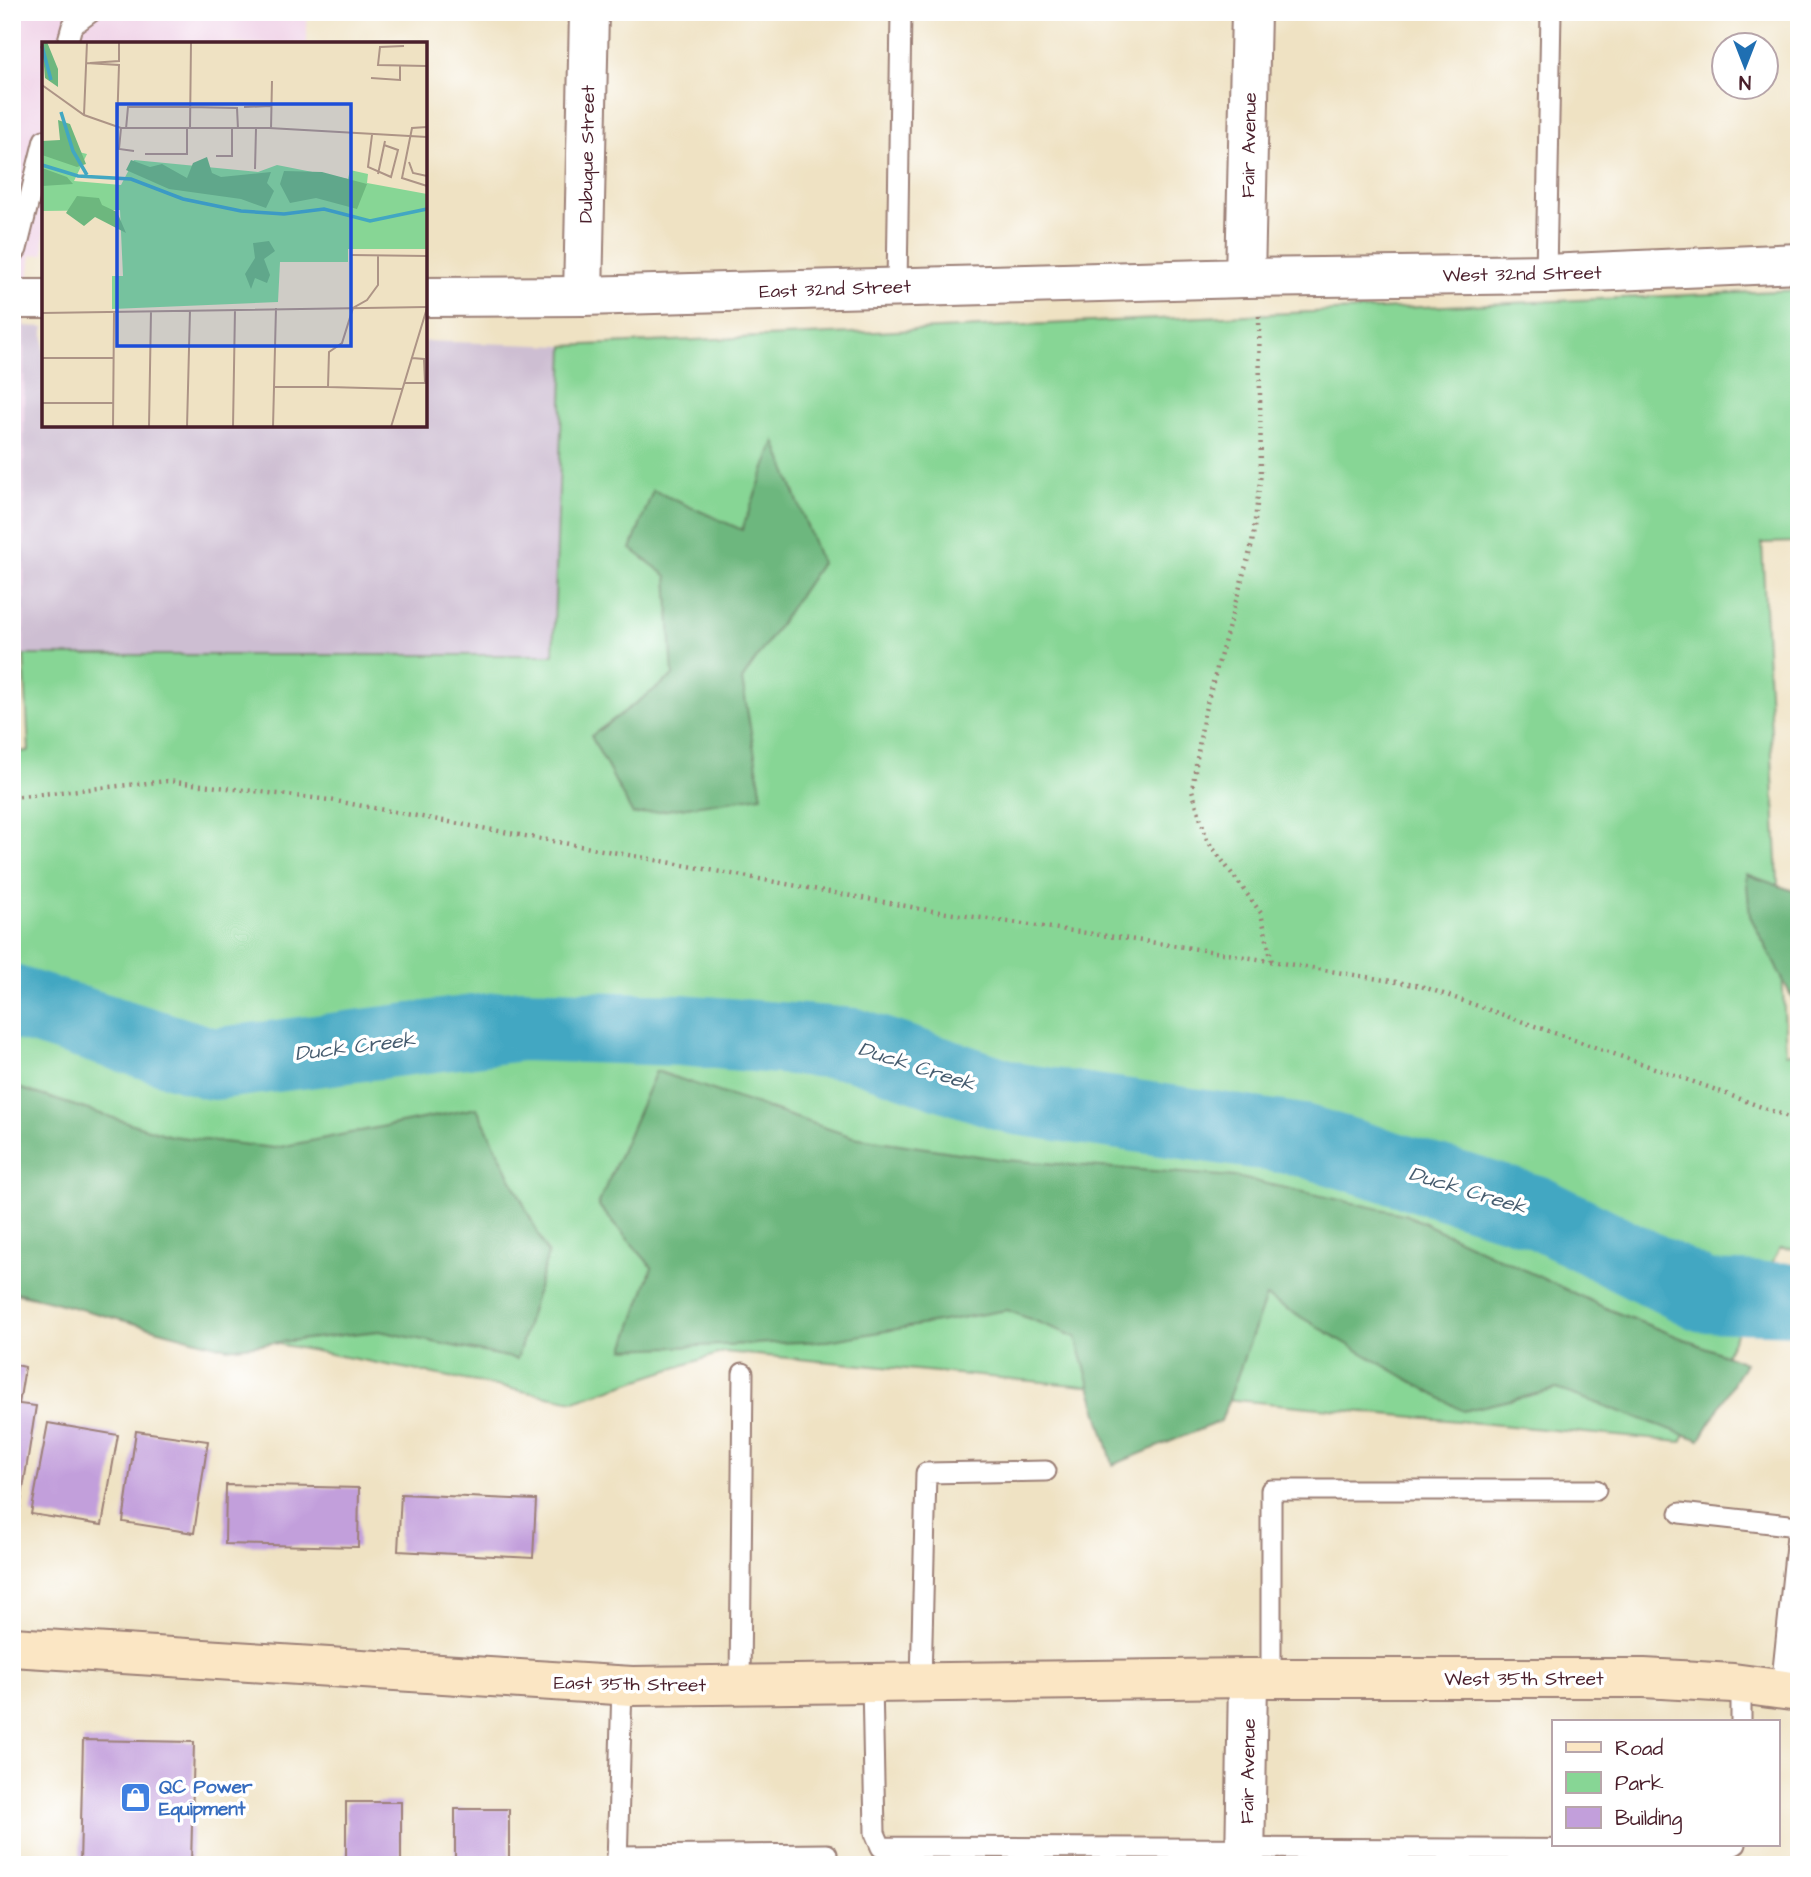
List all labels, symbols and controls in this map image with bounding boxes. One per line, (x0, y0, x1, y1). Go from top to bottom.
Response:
north arrow (1710, 32, 1780, 102)
inset map (42, 42, 427, 427)
text: N (1739, 68, 1751, 95)
street label: Dubuque Street (573, 84, 602, 223)
street label: Fair Avenue (1235, 92, 1264, 198)
street label: West 32nd Street (1442, 260, 1602, 289)
street label: East 32nd Street (759, 273, 912, 306)
water label: Duck Creek (293, 1025, 418, 1068)
water label: Duck Creek (855, 1034, 980, 1099)
water label: Duck Creek (1406, 1159, 1531, 1222)
street label: West 35th Street (1444, 1666, 1604, 1693)
street label: East 35th Street (554, 1670, 707, 1699)
street label: Fair Avenue (1234, 1718, 1263, 1824)
legend (1552, 1720, 1780, 1846)
text: Road (1615, 1734, 1663, 1763)
text: Park (1615, 1769, 1664, 1798)
place label: QC Power Equipment (159, 1774, 253, 1823)
shop icon: QC Power Equipment (119, 1780, 153, 1814)
text: Building (1615, 1804, 1683, 1835)

